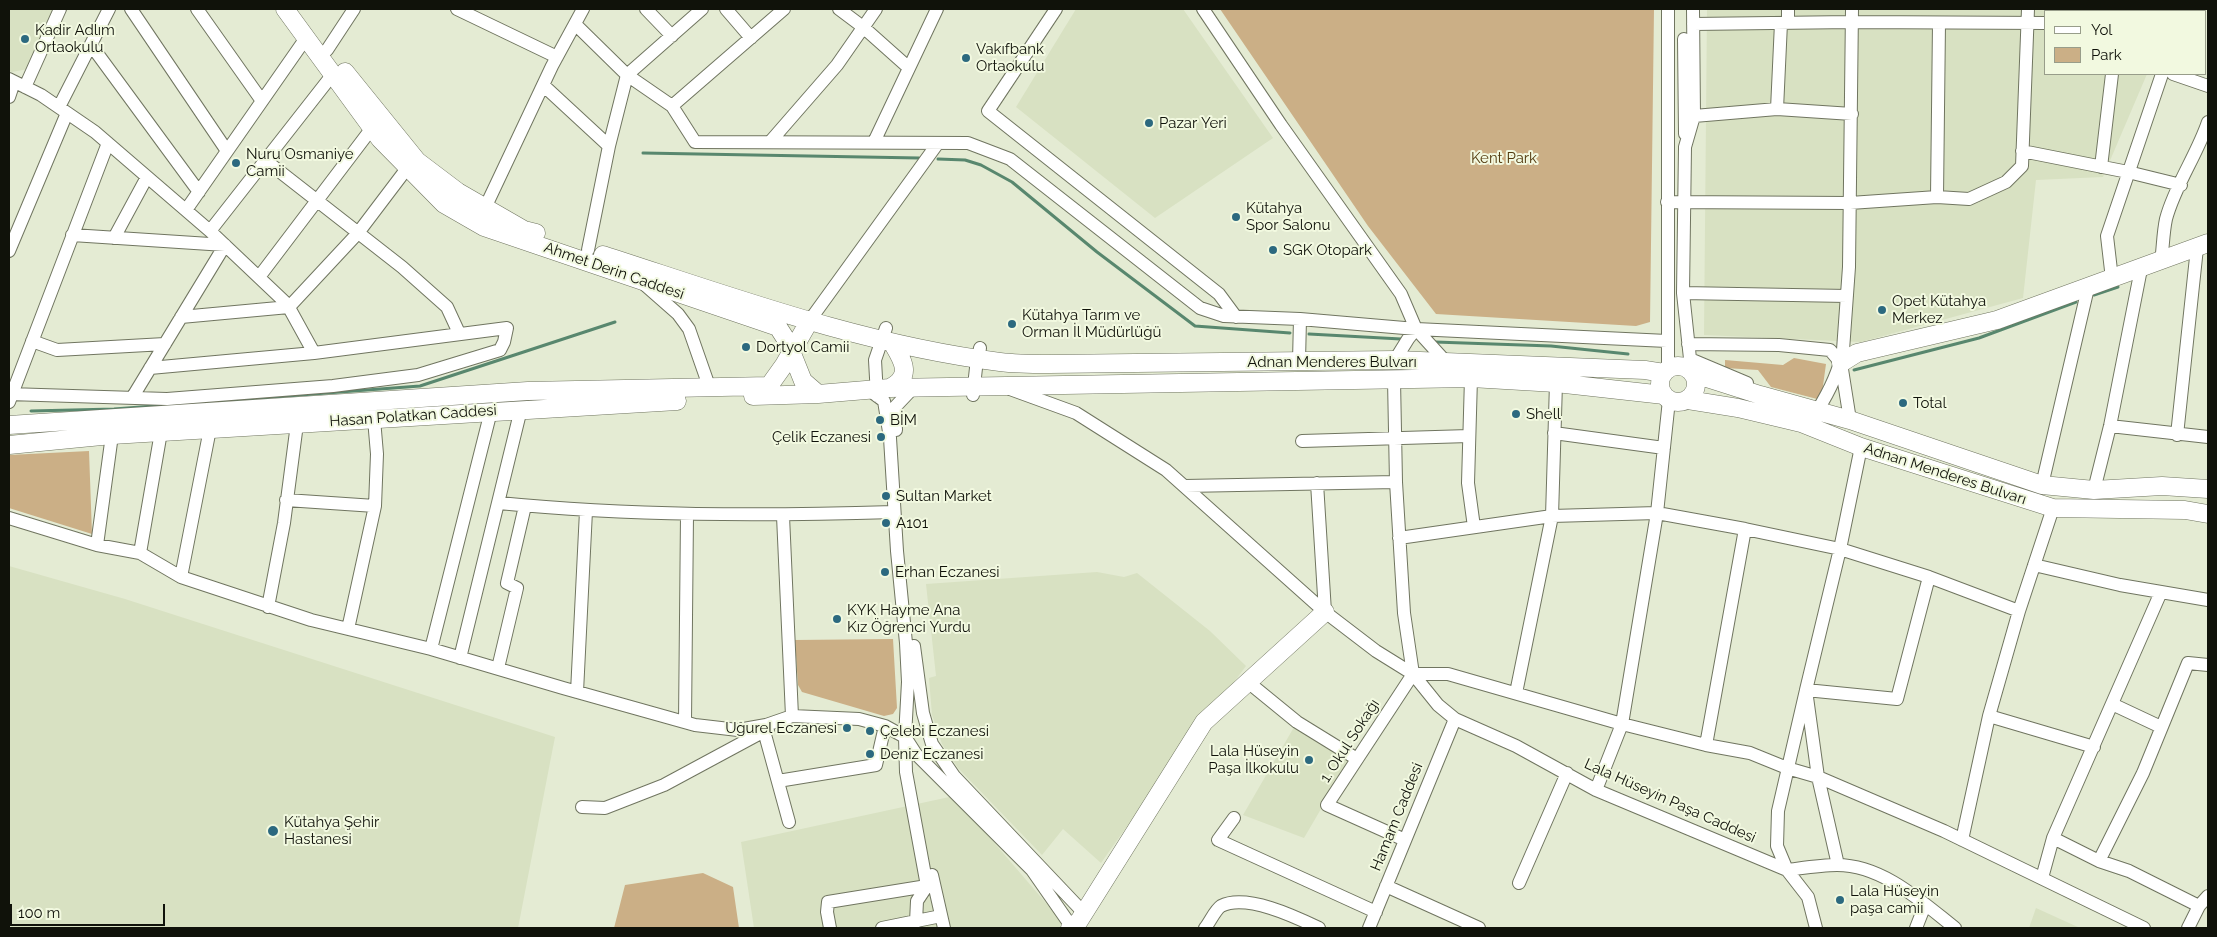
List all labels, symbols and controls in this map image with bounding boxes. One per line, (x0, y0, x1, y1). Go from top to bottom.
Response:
legend (2044, 10, 2207, 75)
place label: Kadir Adlım Ortaokulu (35, 21, 115, 56)
text: Yol (2091, 21, 2112, 39)
marker: Kadir Adlım Ortaokulu (19, 33, 31, 45)
place label: Vakıfbank Ortaokulu (976, 40, 1044, 75)
text: Park (2091, 46, 2122, 64)
marker: Vakıfbank Ortaokulu (960, 52, 972, 64)
place label: Pazar Yeri (1159, 114, 1227, 132)
marker: Pazar Yeri (1143, 117, 1155, 129)
place label: Nuru Osmaniye Camii (246, 145, 354, 180)
park label: Kent Park (1471, 149, 1537, 167)
marker: Nuru Osmaniye Camii (230, 157, 242, 169)
place label: Kütahya Spor Salonu (1246, 199, 1330, 234)
marker: Kütahya Spor Salonu (1230, 211, 1242, 223)
street label: Ahmet Derin Caddesi (541, 239, 687, 303)
place label: SGK Otopark (1283, 241, 1372, 259)
marker: SGK Otopark (1267, 244, 1279, 256)
place label: Opet Kütahya Merkez (1892, 292, 1986, 327)
marker: Opet Kütahya Merkez (1876, 304, 1888, 316)
place label: Kütahya Tarım ve Orman İl Müdürlüğü (1022, 306, 1161, 341)
marker: Kütahya Tarım ve Orman İl Müdürlüğü (1006, 318, 1018, 330)
place label: Dortyol Camii (756, 338, 849, 356)
marker: Dortyol Camii (740, 341, 752, 353)
street label: Adnan Menderes Bulvarı (1247, 353, 1417, 371)
place label: Total (1913, 394, 1947, 412)
marker: Total (1897, 397, 1909, 409)
street label: Hasan Polatkan Caddesi (329, 401, 497, 431)
place label: Shell (1526, 405, 1561, 423)
marker: Shell (1510, 408, 1522, 420)
place label: BİM (890, 411, 917, 429)
marker: BİM (874, 414, 886, 426)
place label: Çelik Eczanesi (772, 428, 871, 446)
marker: Çelik Eczanesi (875, 431, 887, 443)
street label: Adnan Menderes Bulvarı (1862, 439, 2028, 509)
place label: Sultan Market (896, 487, 992, 505)
marker: Sultan Market (880, 490, 892, 502)
place label: A101 (896, 514, 928, 532)
marker: A101 (880, 517, 892, 529)
place label: Erhan Eczanesi (895, 563, 1000, 581)
marker: Erhan Eczanesi (879, 566, 891, 578)
place label: KYK Hayme Ana Kız Öğrenci Yurdu (847, 601, 971, 636)
marker: KYK Hayme Ana Kız Öğrenci Yurdu (831, 613, 843, 625)
street label: 1. Okul Sokağı (1316, 696, 1384, 786)
place label: Uğurel Eczanesi (725, 719, 837, 737)
marker: Uğurel Eczanesi (841, 722, 853, 734)
place label: Çelebi Eczanesi (880, 722, 989, 740)
marker: Çelebi Eczanesi (864, 725, 876, 737)
place label: Lala Hüseyin Paşa İlkokulu (1208, 742, 1299, 777)
place label: Deniz Eczanesi (880, 745, 984, 763)
marker: Deniz Eczanesi (864, 748, 876, 760)
marker: Lala Hüseyin Paşa İlkokulu (1303, 754, 1315, 766)
street label: Lala Hüseyin Paşa Caddesi (1581, 755, 1759, 847)
street label: Hamam Caddesi (1367, 760, 1427, 874)
place label: Kütahya Şehir Hastanesi (284, 813, 379, 848)
marker: Kütahya Şehir Hastanesi (266, 824, 280, 838)
place label: Lala Hüseyin paşa camii (1850, 882, 1939, 917)
scale bar (12, 894, 168, 926)
marker: Lala Hüseyin paşa camii (1834, 894, 1846, 906)
text: 100 m (18, 904, 60, 922)

